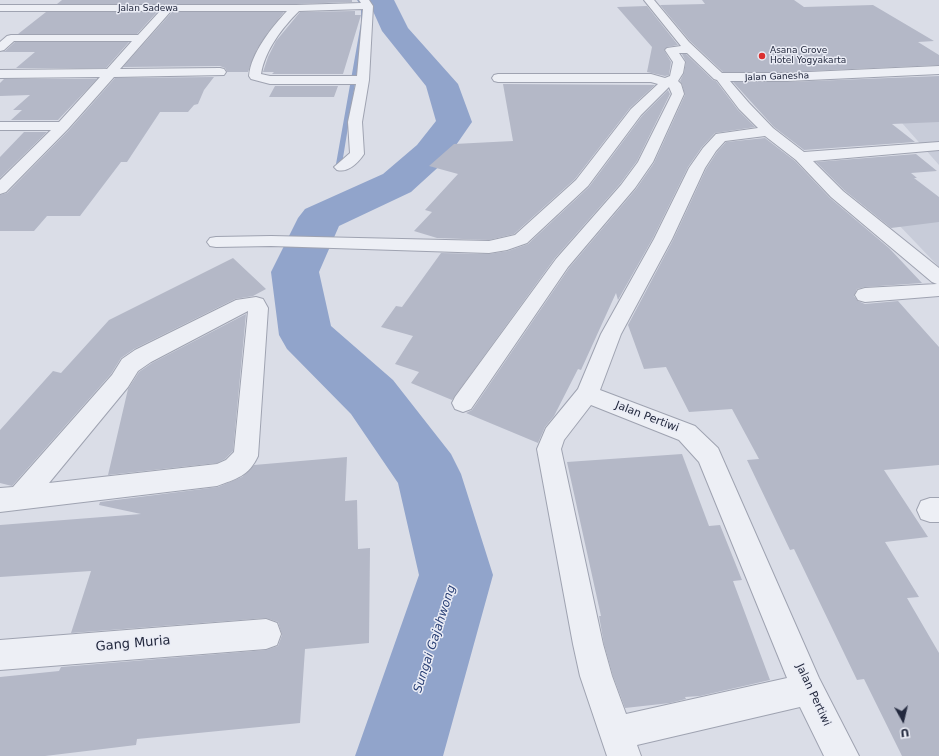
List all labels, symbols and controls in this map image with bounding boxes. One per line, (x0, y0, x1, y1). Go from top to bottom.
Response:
street label: Jalan Sadewa (118, 4, 178, 14)
place label: Asana Grove Hotel Yogyakarta (770, 46, 846, 67)
marker: Asana Grove Hotel Yogyakarta (757, 51, 767, 61)
street label: Jalan Ganesha (745, 70, 809, 84)
street label: Jalan Pertiwi (613, 399, 681, 435)
water label: Sungai Gajahwong (411, 583, 459, 695)
street label: Gang Muria (95, 633, 171, 655)
street label: Jalan Pertiwi (793, 662, 833, 728)
north arrow (883, 700, 923, 740)
text: U (899, 725, 910, 739)

